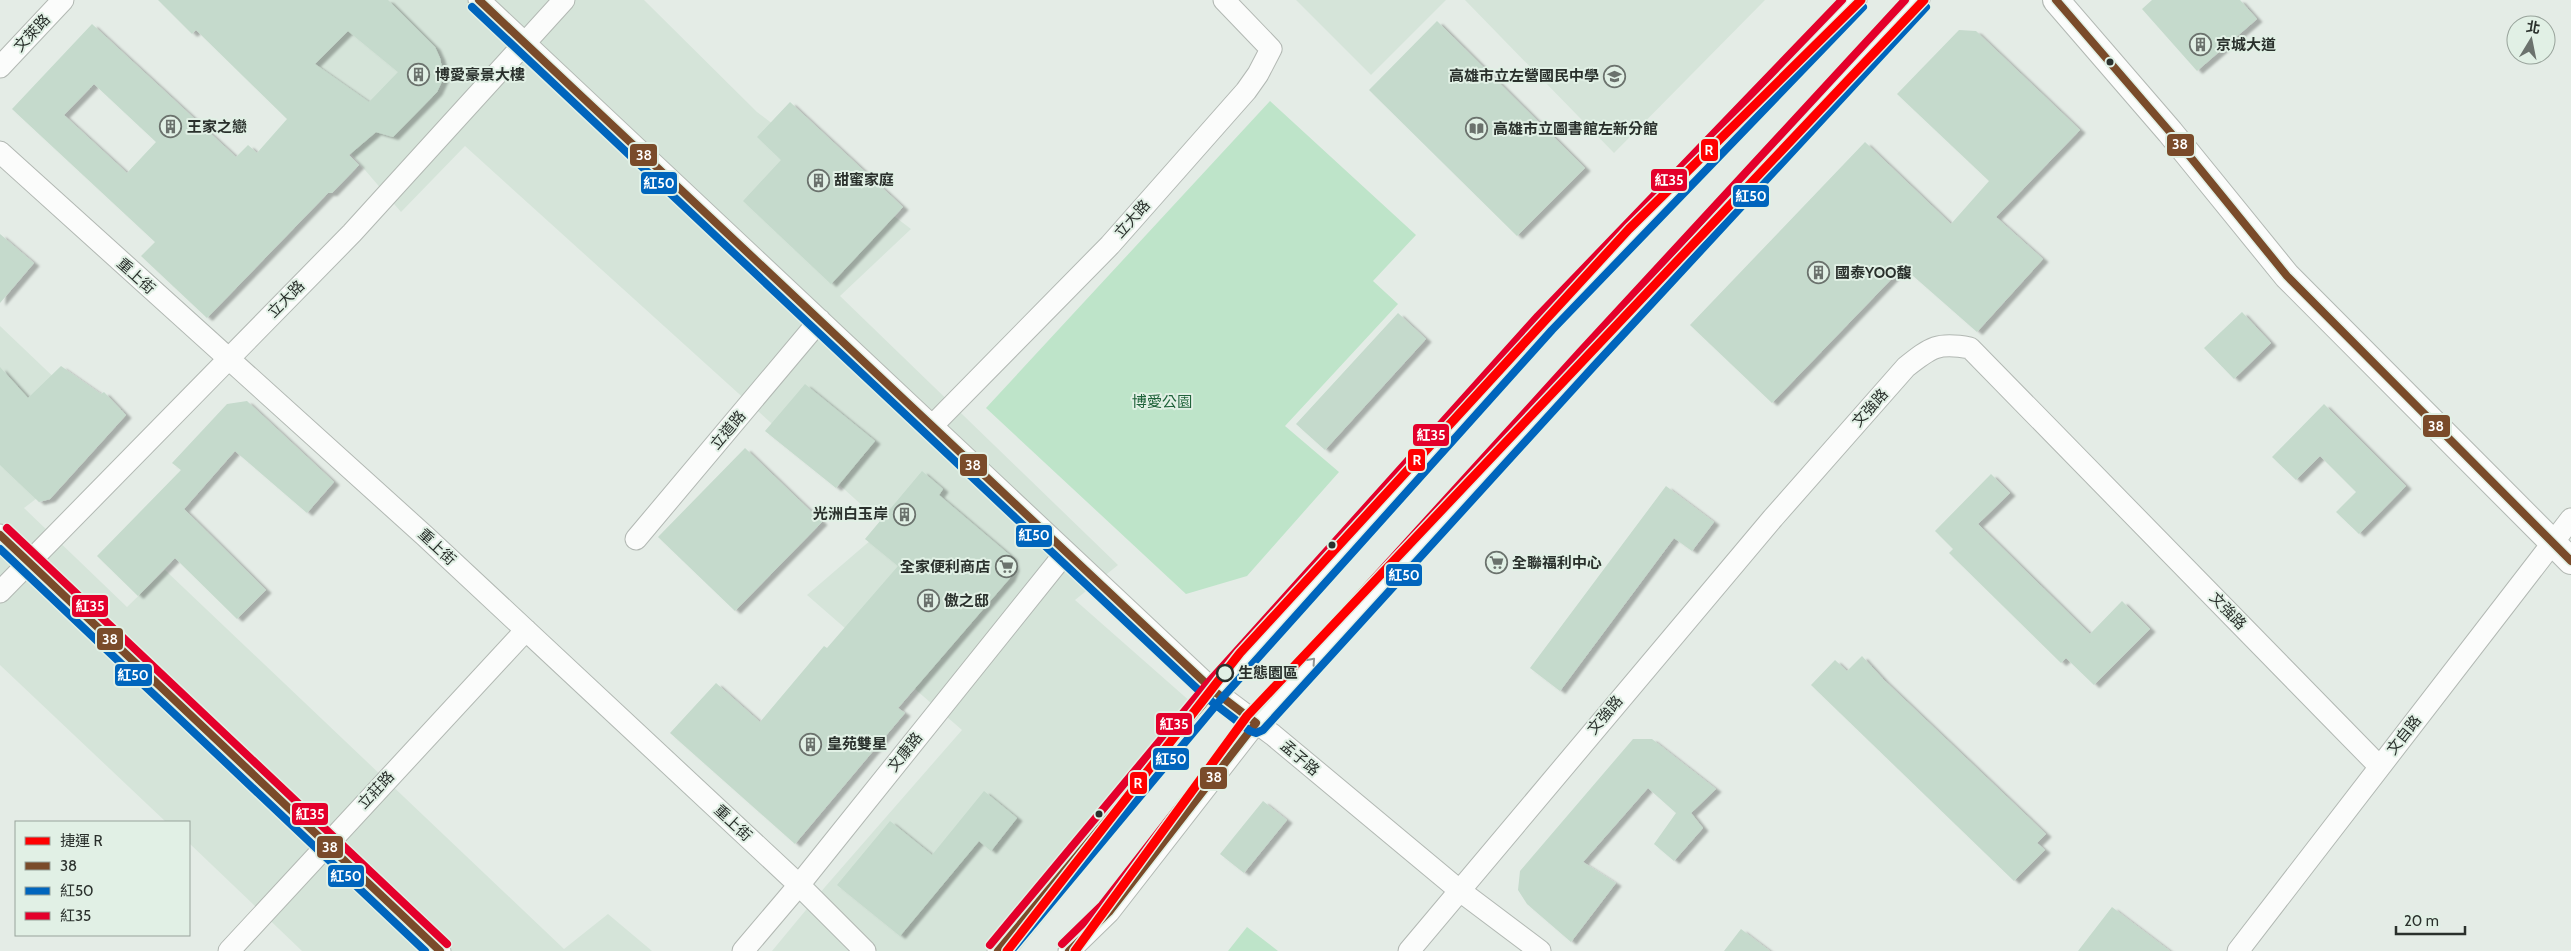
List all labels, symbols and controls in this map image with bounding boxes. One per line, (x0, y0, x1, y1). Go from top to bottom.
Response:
street label: 文萊路 (10, 10, 54, 56)
north arrow (2506, 15, 2556, 65)
text: 北 (2525, 17, 2542, 37)
building icon: 京城大道 (2188, 33, 2212, 57)
place label: 京城大道 (2216, 36, 2276, 54)
unlabelled marker (2105, 57, 2115, 67)
building icon: 博愛豪景大樓 (407, 63, 431, 87)
school or university icon: 高雄市立左營國民中學 (1603, 64, 1627, 88)
place label: 博愛豪景大樓 (435, 66, 525, 84)
place label: 高雄市立左營國民中學 (1449, 67, 1599, 85)
building icon: 王家之戀 (159, 115, 183, 139)
library icon: 高雄市立圖書館左新分館 (1465, 117, 1489, 141)
place label: 王家之戀 (187, 118, 247, 136)
place label: 高雄市立圖書館左新分館 (1493, 120, 1658, 138)
line badge: 38 (2166, 133, 2195, 157)
text: 38 (2172, 135, 2188, 153)
line badge: R (1700, 138, 1719, 162)
text: R (1705, 141, 1714, 159)
line badge: 38 (629, 143, 658, 167)
text: 38 (636, 146, 652, 164)
building icon: 甜蜜家庭 (806, 168, 830, 192)
line badge: 紅35 (1650, 168, 1688, 192)
line badge: 紅50 (640, 171, 678, 195)
place label: 甜蜜家庭 (834, 171, 894, 189)
text: 紅35 (1654, 171, 1684, 189)
text: 紅50 (643, 174, 675, 192)
line badge: 紅50 (1732, 184, 1770, 208)
text: 紅50 (1735, 187, 1767, 205)
street label: 立大路 (1110, 196, 1154, 242)
street label: 重上街 (113, 254, 159, 298)
building icon: 國泰YOO馥 (1807, 261, 1831, 285)
place label: 國泰YOO馥 (1835, 264, 1911, 282)
street label: 立大路 (264, 277, 308, 321)
street label: 文強路 (1848, 385, 1892, 431)
park label: 博愛公園 (1132, 393, 1192, 411)
street label: 立道路 (707, 407, 749, 453)
line badge: 38 (2422, 414, 2451, 438)
text: 38 (2428, 417, 2444, 435)
line badge: 紅35 (1412, 423, 1450, 447)
text: 紅35 (1416, 426, 1446, 444)
line badge: R (1407, 448, 1426, 472)
text: R (1413, 451, 1422, 469)
line badge: 38 (959, 453, 988, 477)
text: 38 (965, 456, 981, 474)
building icon: 光洲白玉岸 (892, 502, 916, 526)
place label: 光洲白玉岸 (813, 505, 888, 523)
line badge: 紅50 (1015, 524, 1053, 548)
street label: 重上街 (414, 525, 460, 569)
text: 紅50 (1018, 526, 1050, 544)
unlabelled marker (1327, 540, 1337, 550)
supermarket icon: 全聯福利中心 (1484, 551, 1508, 575)
place label: 全聯福利中心 (1512, 554, 1602, 572)
supermarket icon: 全家便利商店 (994, 555, 1018, 579)
place label: 全家便利商店 (900, 558, 990, 576)
line badge: 紅50 (1385, 563, 1423, 587)
text: 紅50 (1388, 566, 1420, 584)
building icon: 傲之邸 (916, 589, 940, 613)
street label: 文強路 (2206, 589, 2250, 633)
place label: 傲之邸 (944, 592, 989, 610)
line badge: 紅35 (71, 594, 109, 618)
text: 紅35 (75, 597, 105, 615)
line badge: 38 (96, 627, 124, 651)
text: 38 (102, 630, 118, 648)
one-way arrow (1306, 657, 1315, 666)
line badge: 紅50 (114, 663, 153, 687)
marker: 生態園區 (1216, 664, 1234, 682)
place label: 生態園區 (1238, 664, 1298, 682)
text: 紅50 (117, 666, 149, 684)
street label: 文強路 (1584, 692, 1626, 738)
line badge: 紅35 (1155, 712, 1193, 736)
street label: 文自路 (2383, 712, 2425, 758)
text: 紅35 (1159, 715, 1189, 733)
street label: 文康路 (884, 729, 926, 775)
building icon: 皇苑雙星 (799, 732, 823, 756)
place label: 皇苑雙星 (827, 735, 887, 753)
street label: 孟子路 (1277, 737, 1323, 779)
line badge: 紅50 (1152, 747, 1190, 771)
text: 紅50 (1155, 750, 1187, 768)
line badge: 38 (1199, 766, 1228, 790)
street label: 立莊路 (354, 767, 398, 813)
text: 38 (1206, 768, 1222, 786)
line badge: R (1129, 771, 1148, 795)
text: R (1134, 774, 1143, 792)
street label: 重上街 (710, 801, 756, 845)
line badge: 紅35 (291, 802, 329, 826)
text: 紅35 (295, 805, 325, 823)
unlabelled marker (1094, 809, 1104, 819)
legend (15, 821, 190, 936)
text: 捷運 R (60, 832, 102, 850)
line badge: 38 (316, 835, 344, 859)
text: 38 (322, 838, 338, 856)
text: 38 (60, 857, 77, 875)
line badge: 紅50 (327, 864, 365, 888)
text: 紅50 (330, 867, 362, 885)
text: 紅50 (60, 882, 94, 900)
scale bar (2396, 904, 2465, 936)
text: 紅35 (60, 907, 91, 925)
text: 20 m (2404, 912, 2439, 930)

